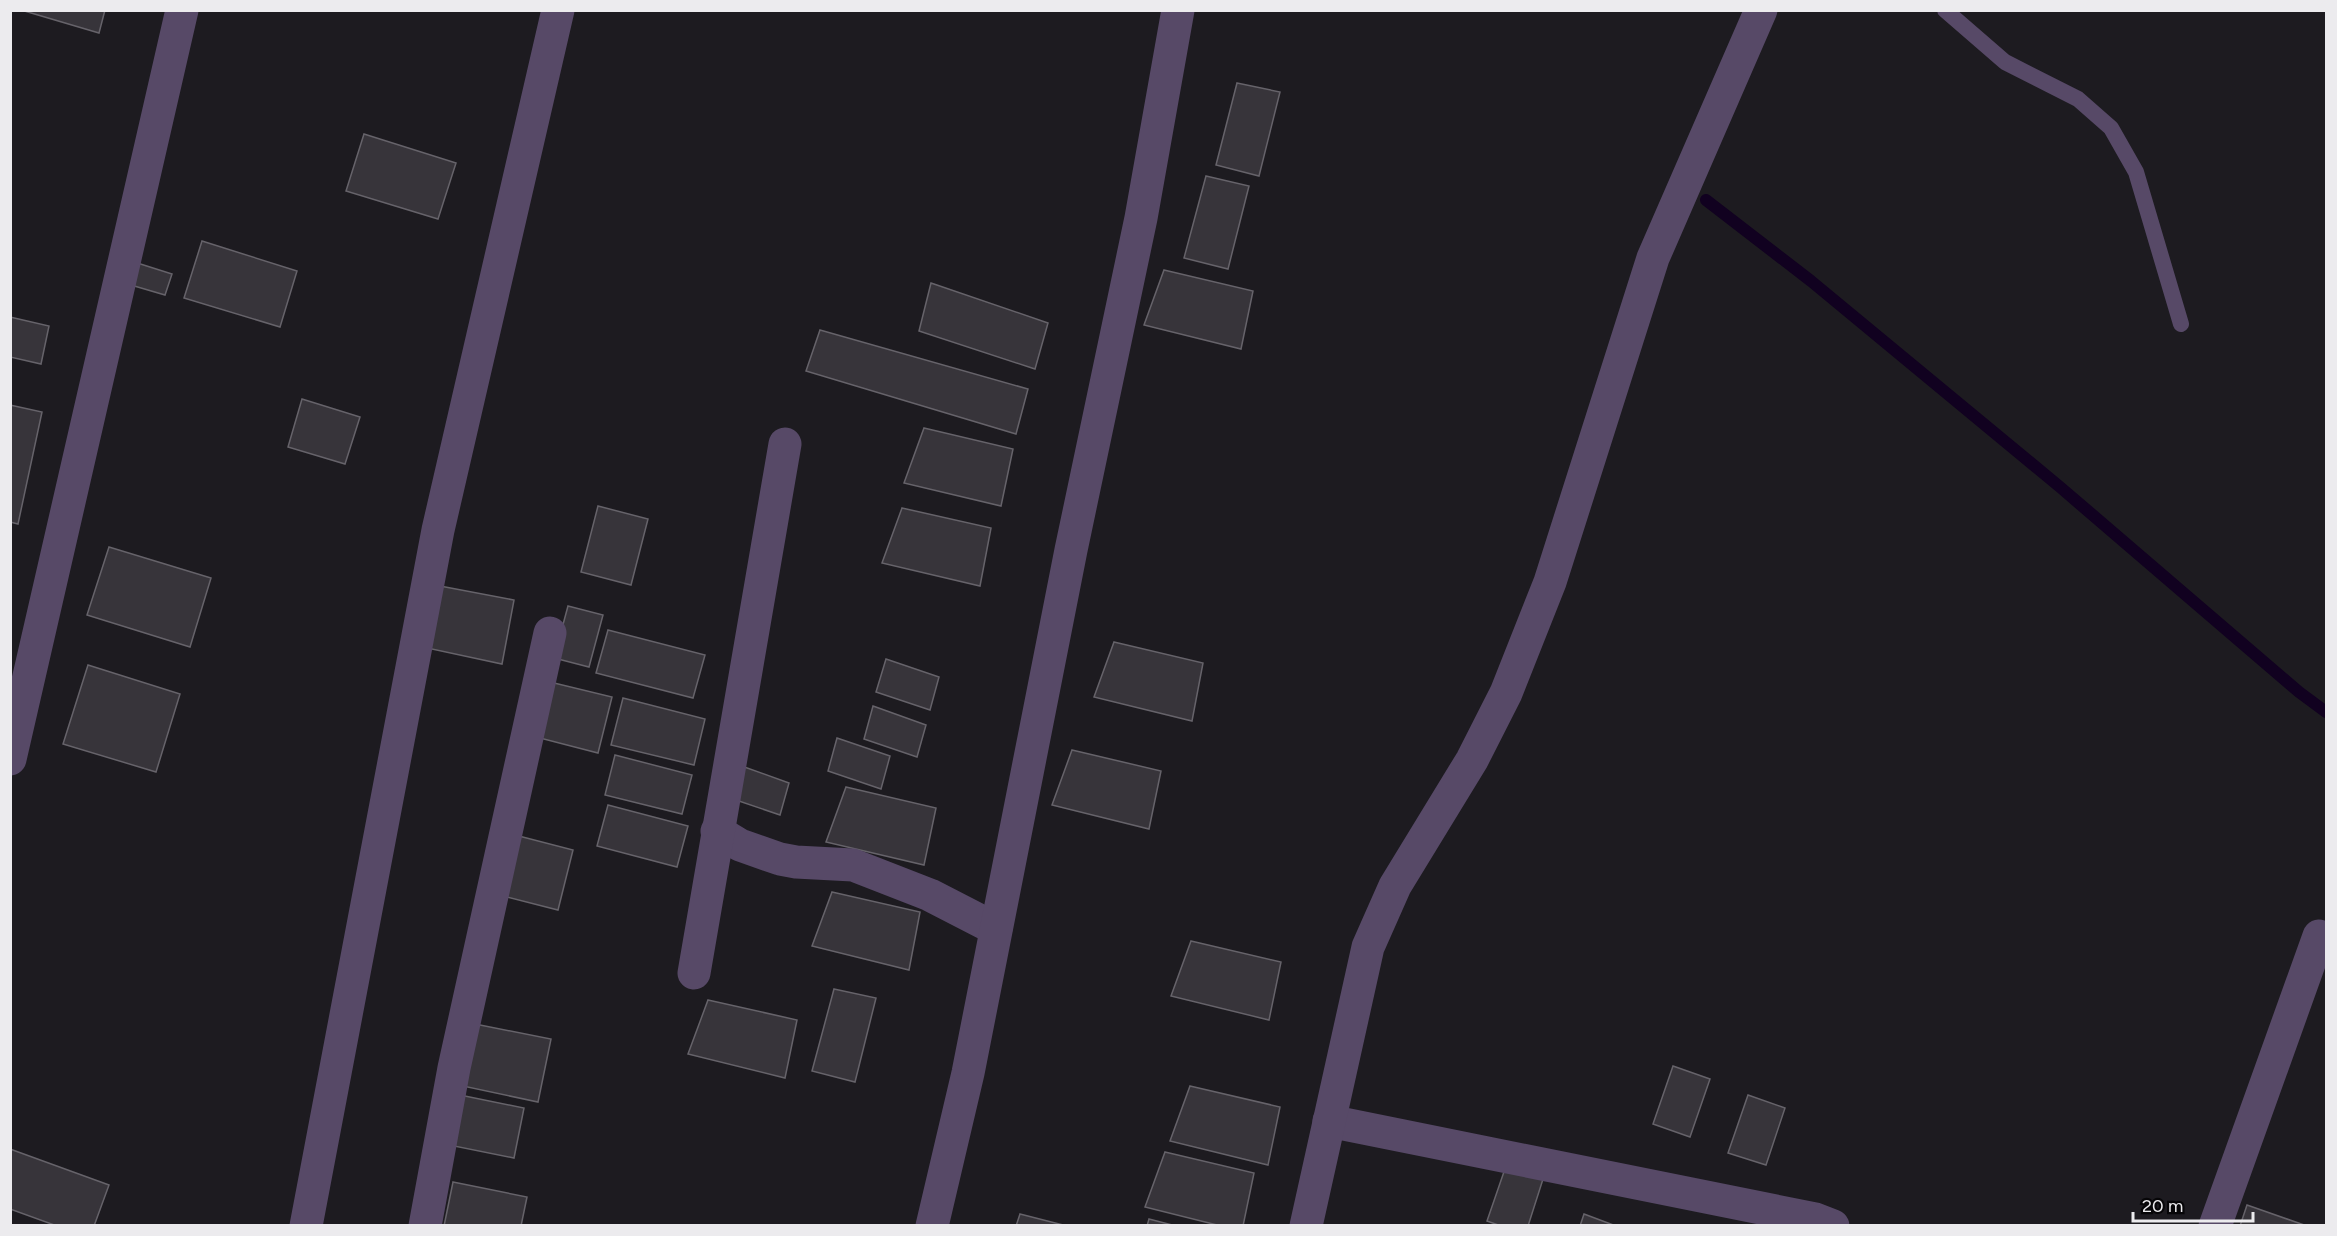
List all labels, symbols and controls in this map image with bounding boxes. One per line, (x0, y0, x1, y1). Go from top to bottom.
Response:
scale bar (2133, 1185, 2253, 1223)
text: 20 m (2142, 1195, 2183, 1217)

